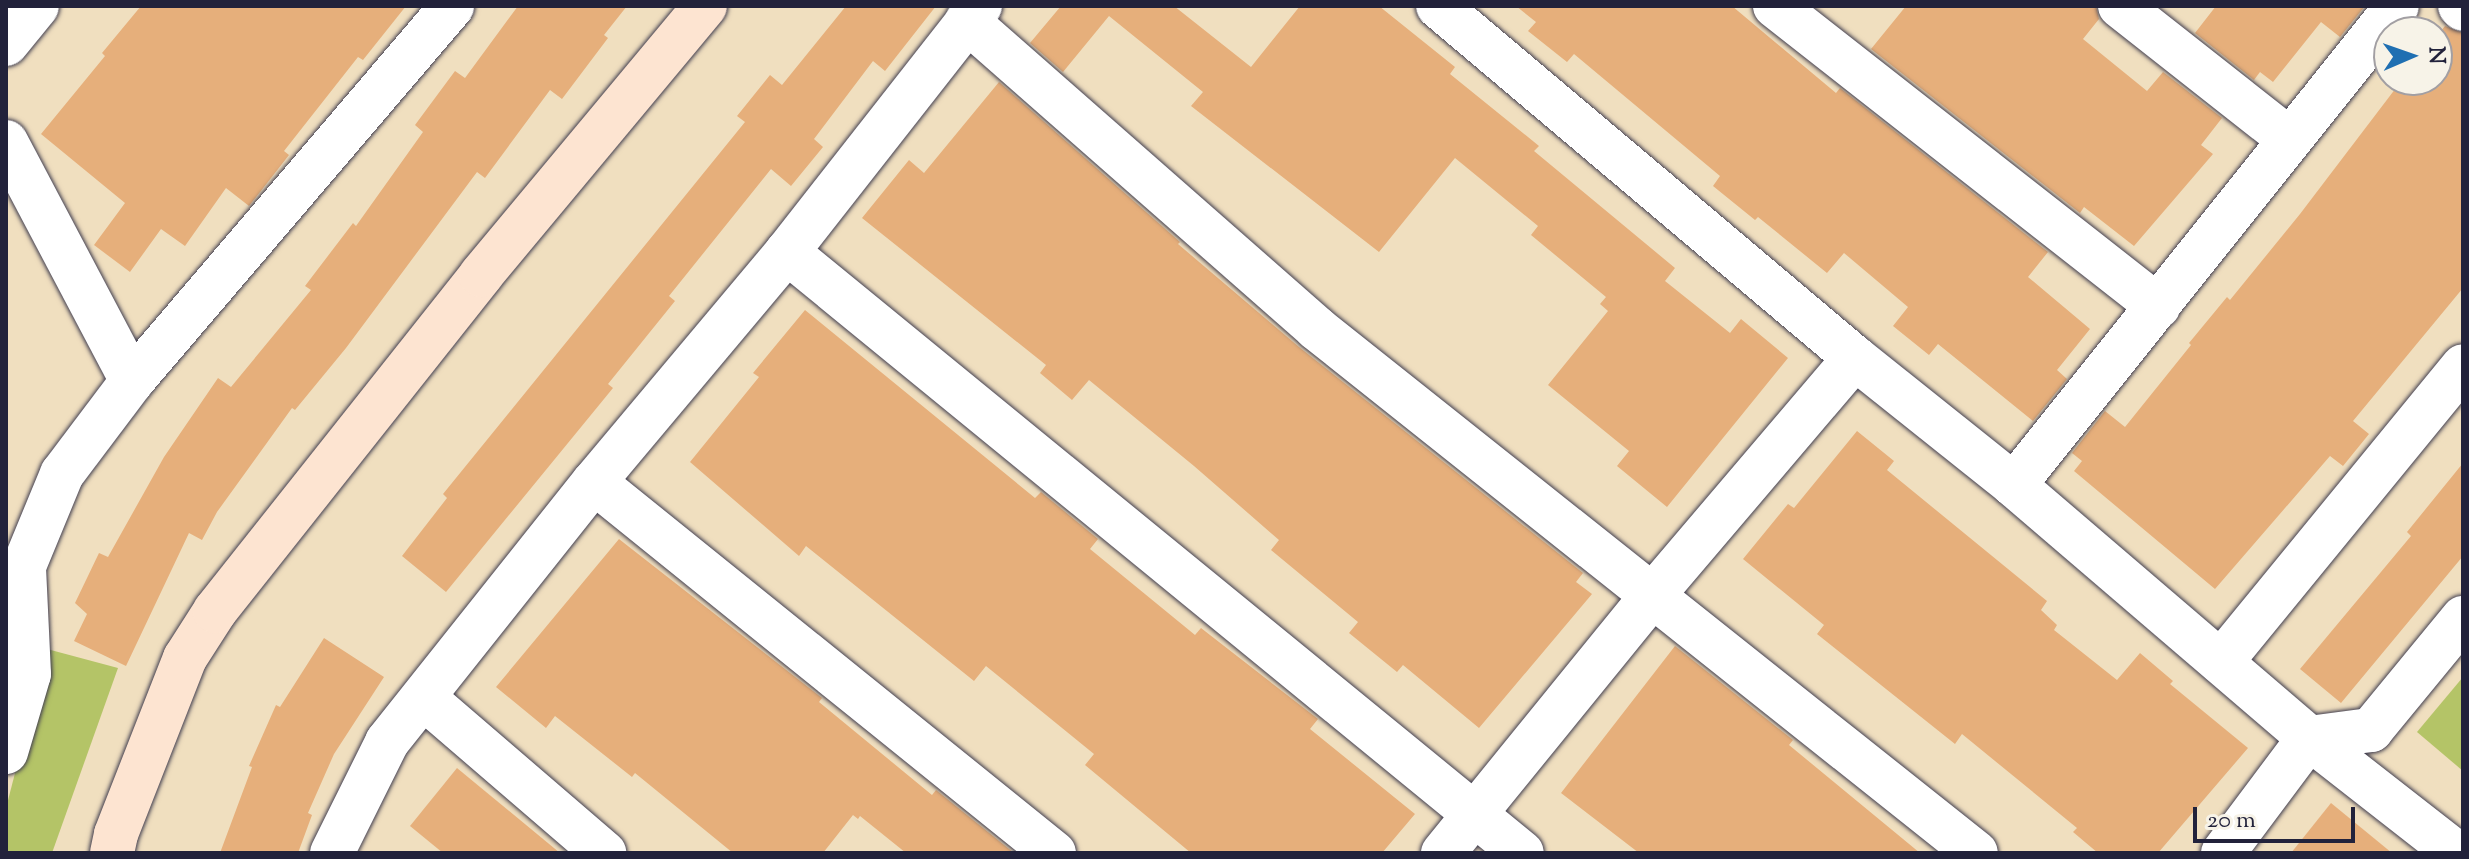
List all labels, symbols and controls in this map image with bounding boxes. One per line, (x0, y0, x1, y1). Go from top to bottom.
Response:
north arrow (2373, 16, 2453, 96)
text: N (2419, 46, 2451, 65)
scale bar (2197, 791, 2359, 841)
text: 20 m (2207, 804, 2256, 838)

